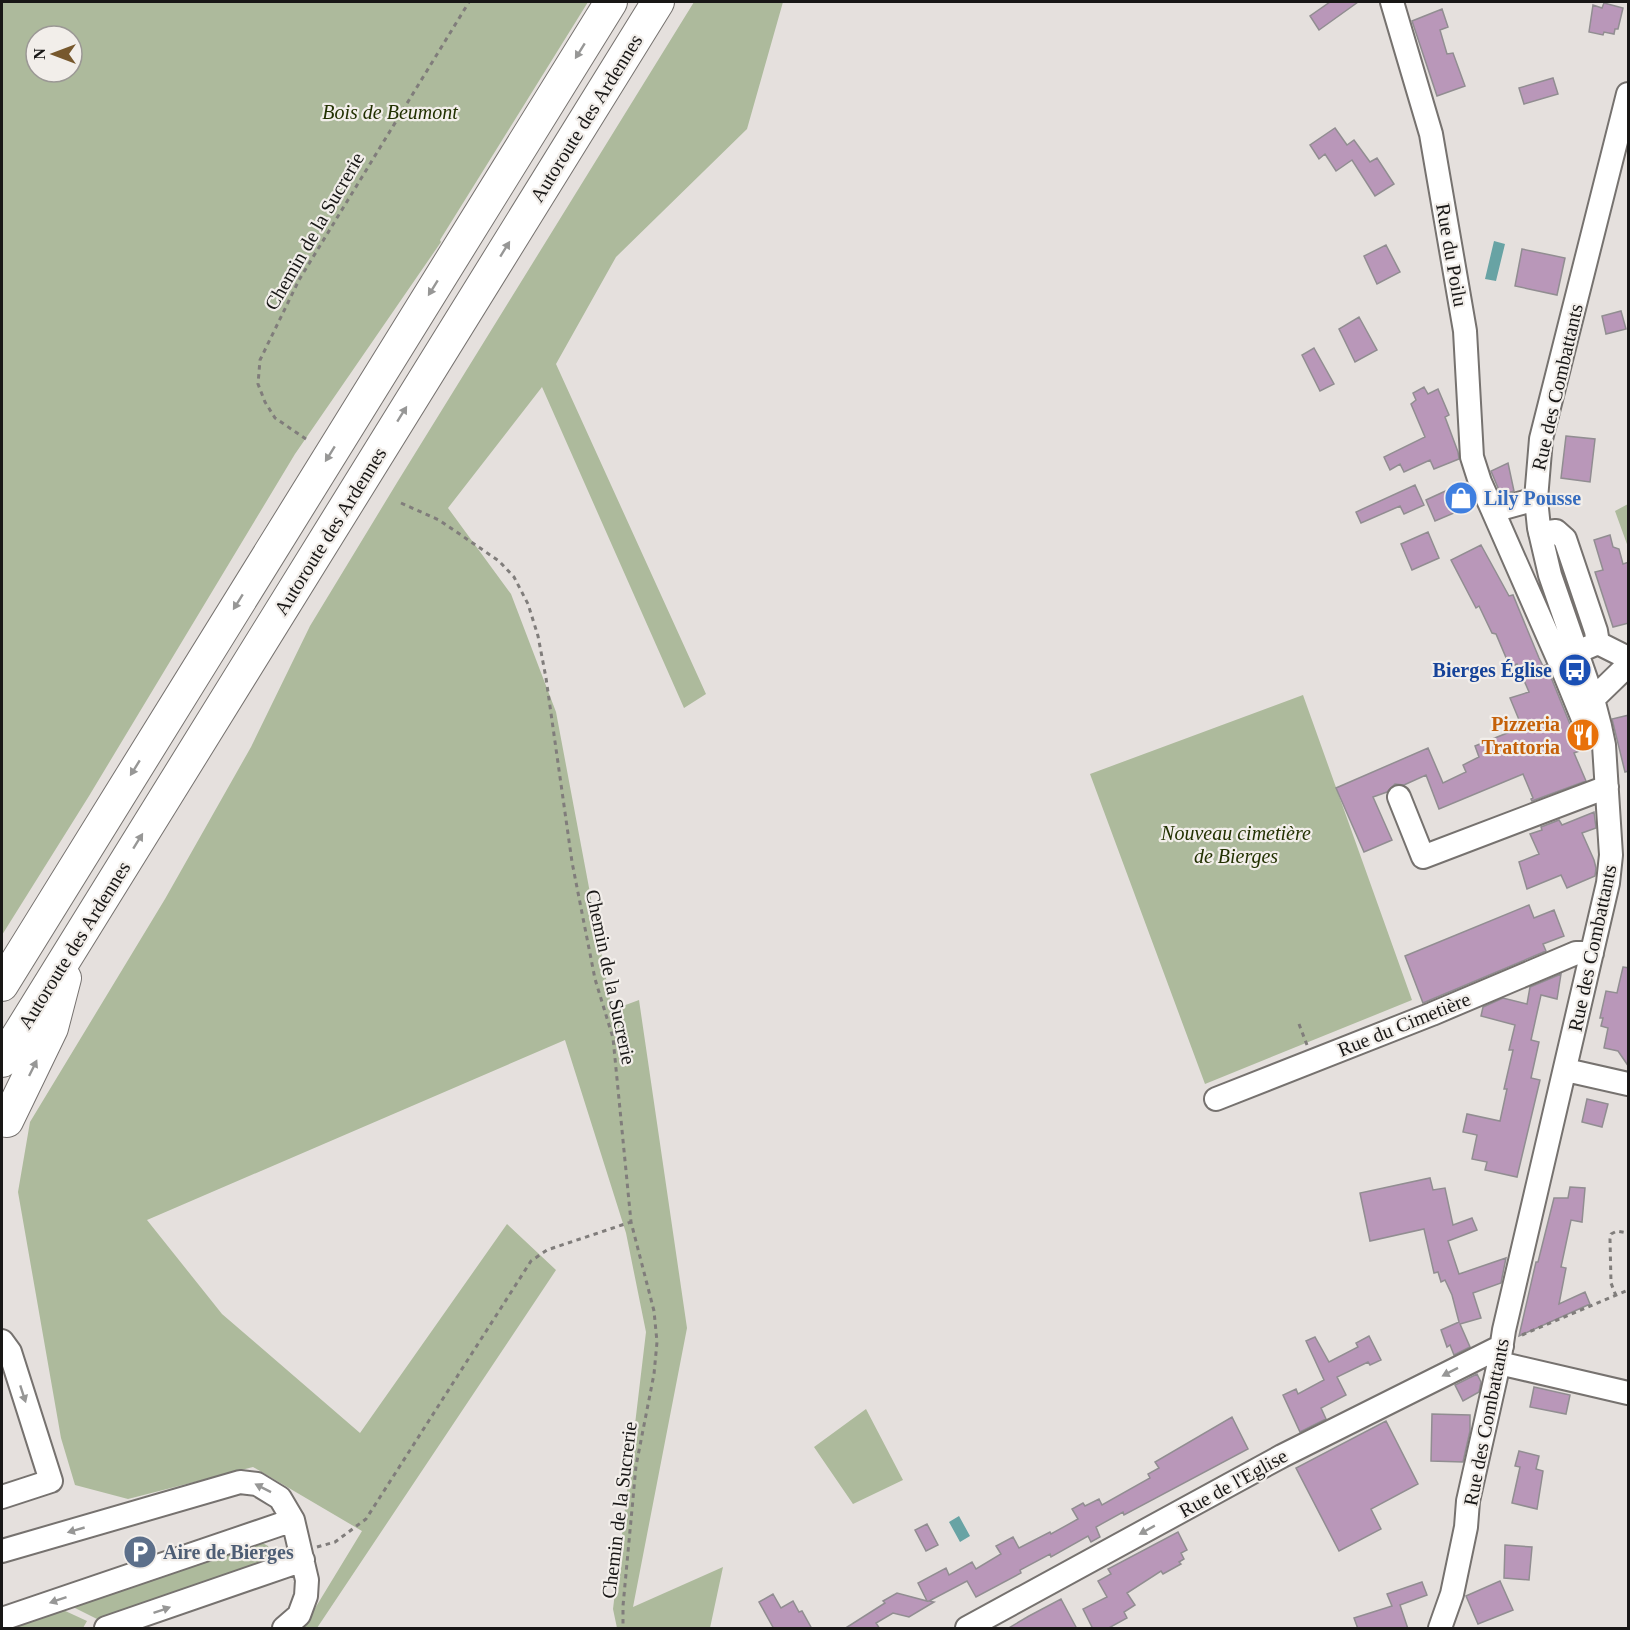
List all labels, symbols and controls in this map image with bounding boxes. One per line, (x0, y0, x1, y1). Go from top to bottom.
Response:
north arrow (24, 24, 84, 84)
street label: Autoroute des Ardennes (525, 30, 647, 206)
one-way arrow (575, 43, 586, 59)
text: N (31, 48, 48, 60)
park label: Bois de Beumont (322, 101, 458, 123)
street label: Chemin de la Sucrerie (260, 148, 368, 314)
street label: Rue du Poilu (1432, 202, 1472, 308)
one-way arrow (499, 241, 510, 257)
one-way arrow (427, 280, 438, 296)
street label: Rue des Combattants (1527, 302, 1587, 472)
one-way arrow (396, 406, 407, 422)
street label: Autoroute des Ardennes (269, 443, 391, 619)
one-way arrow (324, 446, 335, 462)
shop icon: Lily Pousse (1443, 480, 1479, 516)
place label: Lily Pousse (1484, 487, 1581, 510)
one-way arrow (232, 594, 243, 610)
bus stop icon: Bierges Église (1557, 652, 1593, 688)
place label: Bierges Église (1433, 659, 1552, 682)
place label: Pizzeria Trattoria (1482, 713, 1560, 758)
restaurant icon: Pizzeria Trattoria (1565, 717, 1601, 753)
one-way arrow (130, 760, 141, 777)
park label: Nouveau cimetière de Bierges (1160, 822, 1311, 868)
one-way arrow (133, 833, 144, 849)
street label: Autoroute des Ardennes (13, 857, 135, 1033)
street label: Rue des Combattants (1564, 862, 1620, 1033)
street label: Chemin de la Sucrerie (582, 888, 640, 1067)
street label: Rue du Cimetière (1334, 987, 1474, 1061)
one-way arrow (27, 1059, 37, 1077)
street label: Rue des Combattants (1459, 1336, 1513, 1508)
one-way arrow (1441, 1366, 1459, 1376)
one-way arrow (19, 1385, 28, 1403)
street label: Chemin de la Sucrerie (597, 1420, 641, 1600)
street label: Rue de l'Eglise (1175, 1444, 1292, 1523)
one-way arrow (254, 1484, 272, 1494)
one-way arrow (1138, 1525, 1155, 1535)
one-way arrow (67, 1526, 85, 1535)
parking icon: Aire de Bierges (122, 1534, 158, 1570)
place label: Aire de Bierges (163, 1541, 294, 1564)
one-way arrow (49, 1596, 67, 1605)
one-way arrow (153, 1604, 171, 1614)

